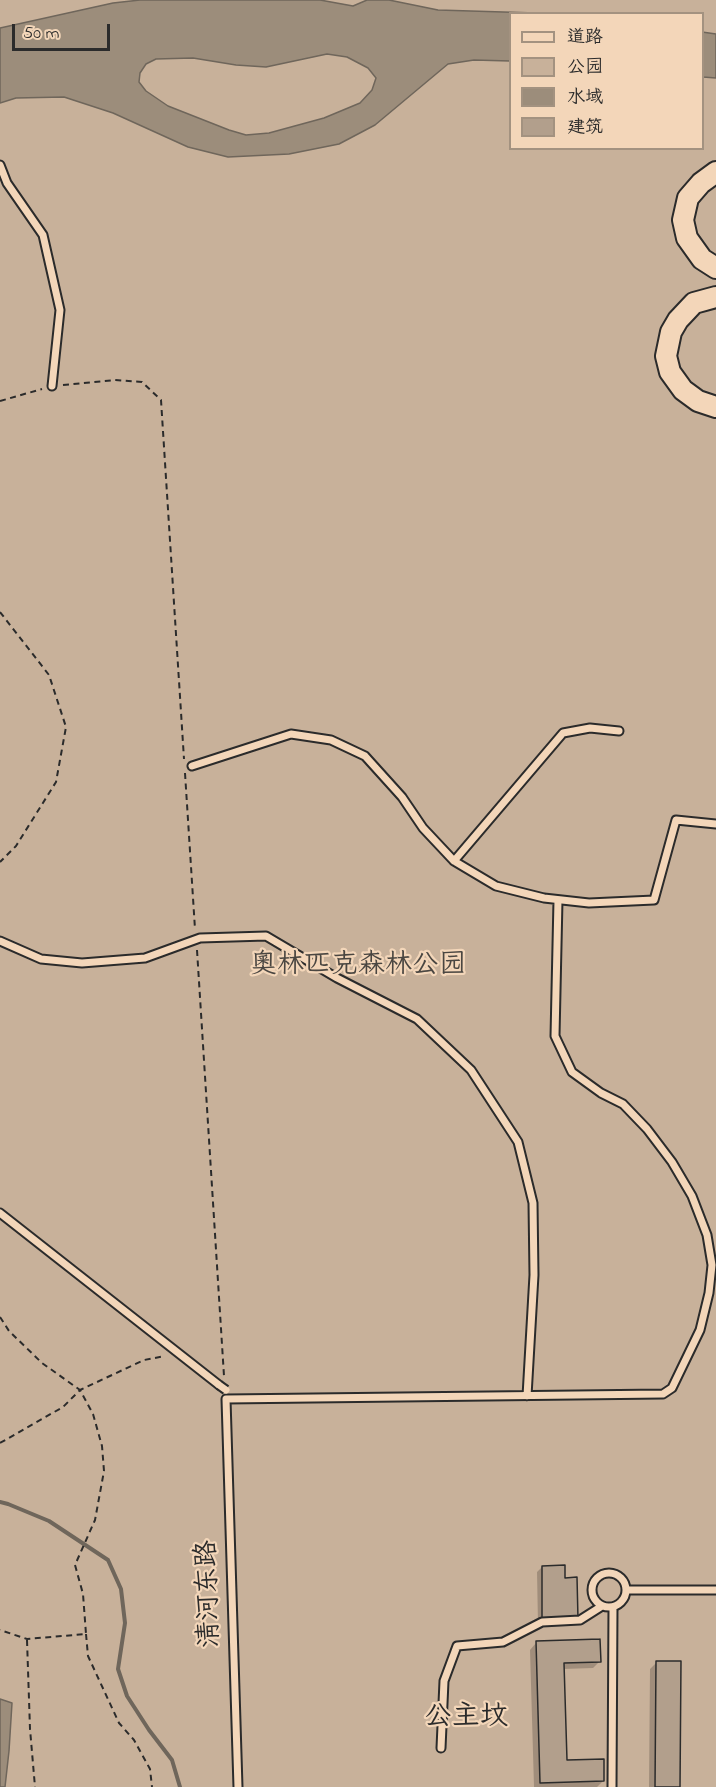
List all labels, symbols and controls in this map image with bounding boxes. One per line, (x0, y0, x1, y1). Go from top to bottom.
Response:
scale bar (15, 12, 112, 50)
legend (509, 12, 704, 150)
text: 50 m (23, 21, 60, 47)
text: 道路 (567, 25, 603, 51)
text: 公园 (567, 55, 603, 81)
text: 水域 (567, 85, 603, 111)
text: 建筑 (567, 115, 603, 141)
park label: 奥林匹克森林公园 (250, 952, 466, 984)
street label: 清河东路 (193, 1539, 229, 1649)
district label: 公主坟 (424, 1702, 508, 1736)

